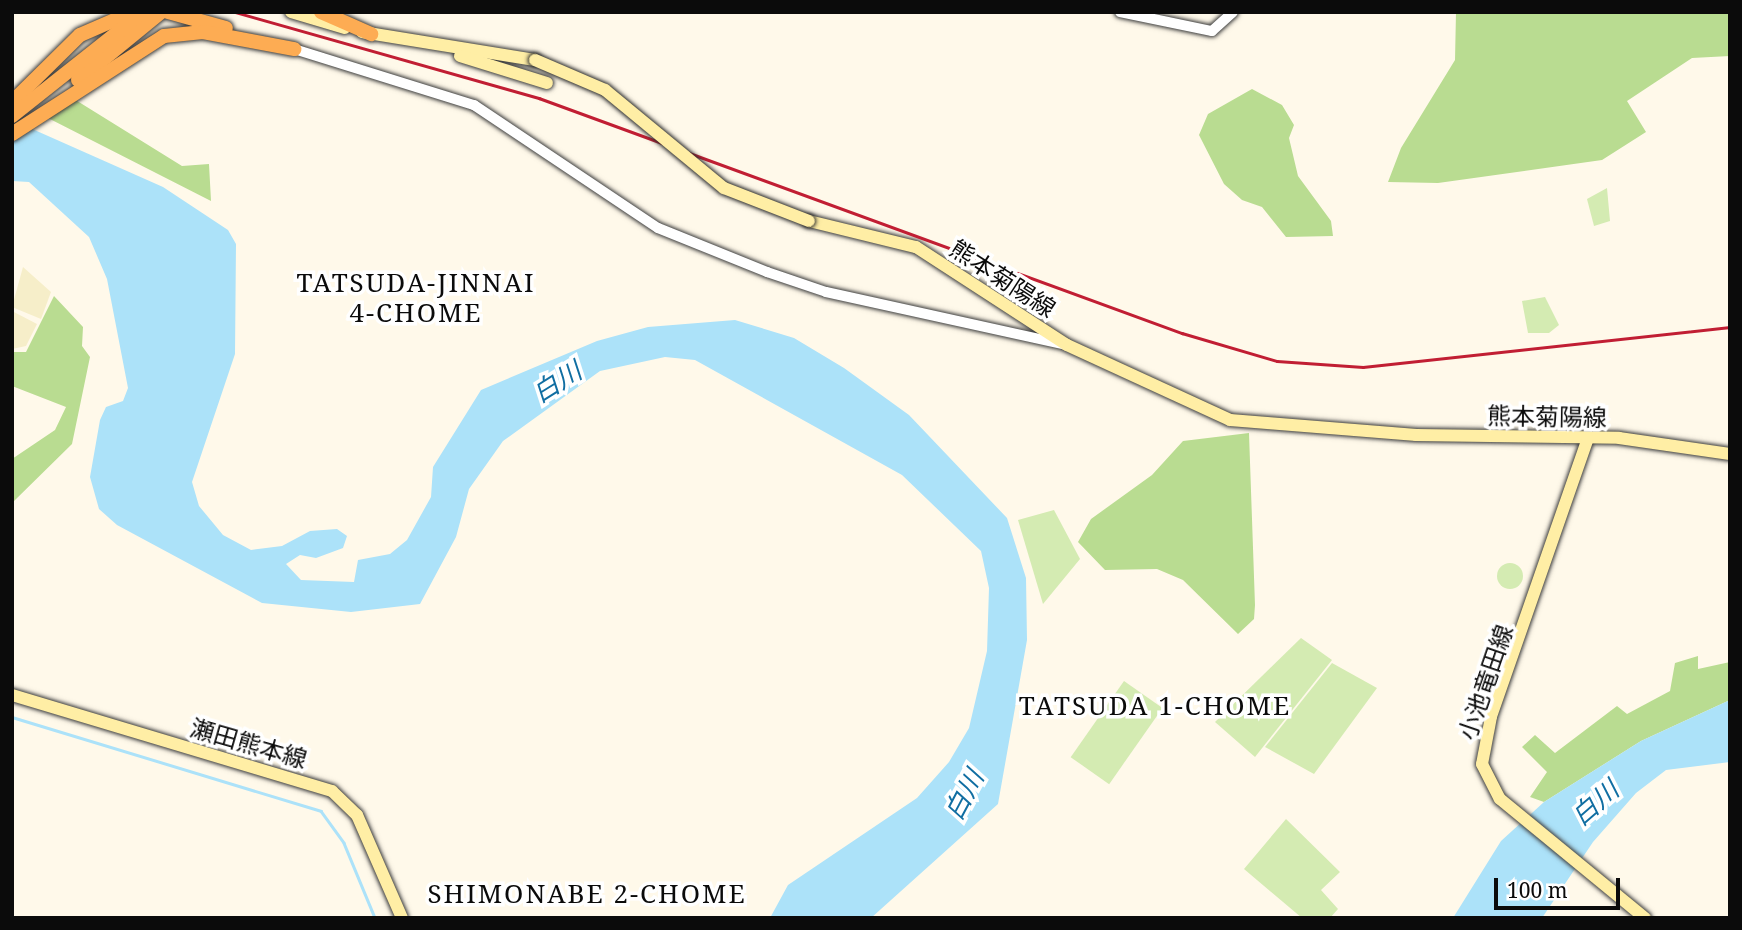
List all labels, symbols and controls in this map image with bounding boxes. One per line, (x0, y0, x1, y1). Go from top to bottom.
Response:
street label: 熊本菊陽線 (945, 233, 1061, 323)
district label: TATSUDA-JINNAI 4-CHOME (298, 267, 534, 328)
water label: 白川 (527, 355, 587, 409)
street label: 熊本菊陽線 (1487, 401, 1607, 431)
street label: 小池竜田線 (1452, 621, 1518, 743)
district label: TATSUDA 1-CHOME (1021, 690, 1289, 722)
street label: 瀬田熊本線 (187, 713, 311, 773)
water label: 白川 (938, 765, 990, 825)
water label: 白川 (1565, 774, 1625, 832)
scale bar (1497, 864, 1623, 908)
text: 100 m (1507, 876, 1568, 904)
district label: SHIMONABE 2-CHOME (430, 878, 744, 910)

